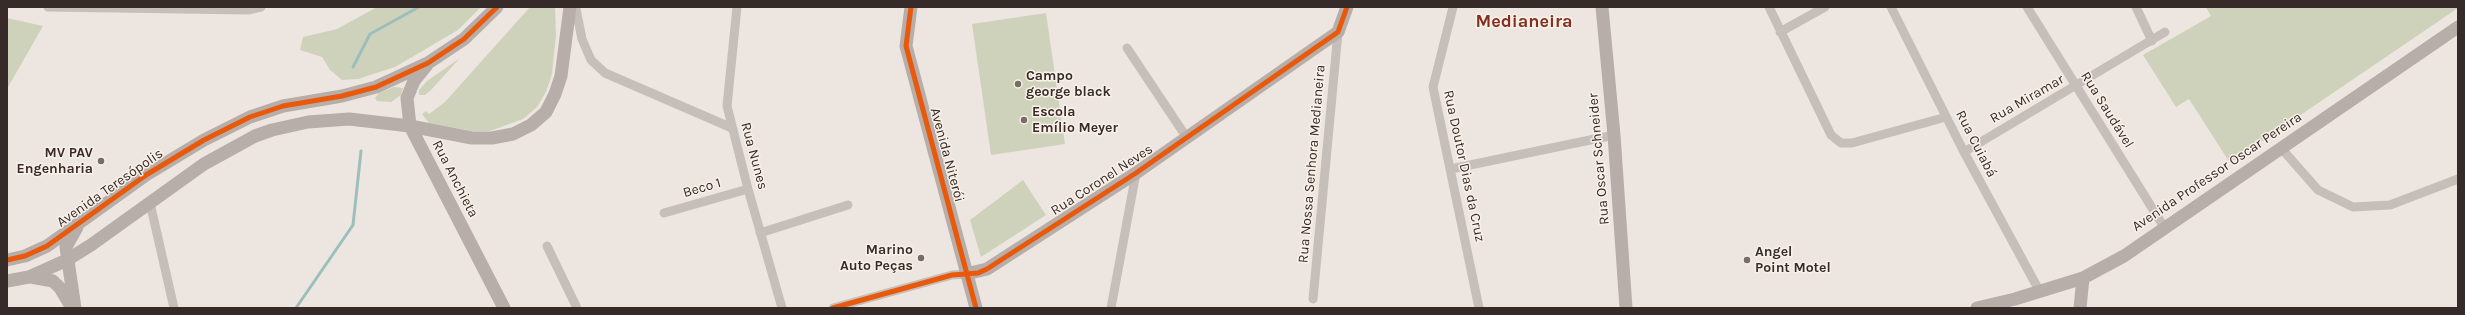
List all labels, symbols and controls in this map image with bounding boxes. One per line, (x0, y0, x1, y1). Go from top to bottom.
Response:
district label: Medianeira (1475, 11, 1573, 33)
street label: Rua Nossa Senhora Medianeira (1295, 64, 1329, 264)
place label: Campo george black (1026, 68, 1111, 100)
street label: Rua Saudável (2077, 69, 2137, 151)
street label: Rua Miramar (1987, 71, 2067, 127)
marker: Campo george black (1013, 79, 1023, 89)
street label: Rua Doutor Dias da Cruz (1440, 89, 1488, 243)
street label: Rua Oscar Schneider (1585, 92, 1613, 226)
place label: Escola Emílio Meyer (1032, 104, 1118, 136)
street label: Avenida Niterói (926, 106, 968, 204)
street label: Rua Cuiabá (1952, 108, 2000, 180)
street label: Avenida Professor Oscar Pereira (2129, 109, 2305, 235)
marker: Escola Emílio Meyer (1019, 115, 1029, 125)
street label: Rua Nunes (737, 120, 771, 192)
street label: Rua Anchieta (428, 138, 482, 220)
street label: Rua Coronel Neves (1048, 141, 1156, 219)
place label: MV PAV Engenharia (17, 145, 93, 178)
street label: Avenida Teresópolis (54, 145, 166, 231)
marker: MV PAV Engenharia (96, 156, 106, 166)
street label: Beco 1 (681, 175, 723, 201)
place label: Marino Auto Peças (840, 242, 913, 274)
place label: Angel Point Motel (1755, 244, 1831, 276)
marker: Marino Auto Peças (916, 253, 926, 263)
marker: Angel Point Motel (1742, 255, 1752, 265)

